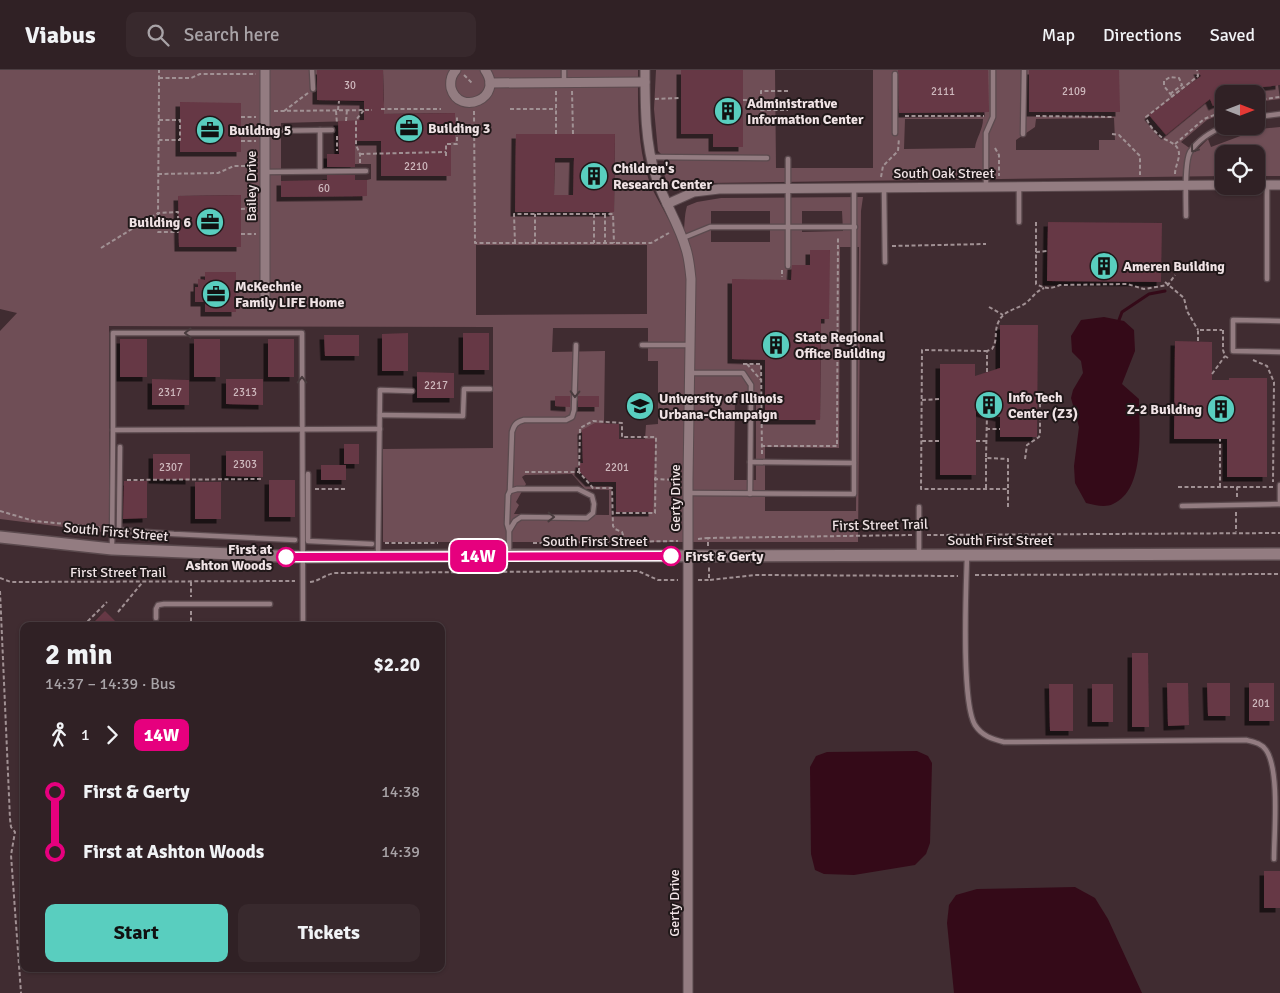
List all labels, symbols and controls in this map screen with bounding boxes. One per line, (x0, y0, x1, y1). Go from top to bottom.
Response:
search box (126, 12, 476, 57)
text: Viabus (25, 20, 96, 50)
icon: search (144, 21, 172, 49)
text: Search here (184, 23, 279, 47)
text: Map (1042, 24, 1075, 46)
text: Directions (1103, 24, 1182, 46)
text: Saved (1210, 24, 1255, 46)
house number: 30 (344, 79, 356, 92)
house number: 2111 (931, 85, 955, 98)
house number: 2109 (1062, 85, 1086, 98)
north arrow (1215, 85, 1265, 135)
map controls (1215, 85, 1265, 195)
place label: Administrative Information Center (747, 95, 864, 128)
building icon: Administrative Information Center (713, 96, 743, 126)
office icon: Building 3 (394, 113, 424, 143)
office icon: Building 5 (195, 115, 225, 145)
place label: Building 3 (428, 120, 490, 137)
place label: Building 5 (229, 122, 291, 139)
one-way arrow (1192, 143, 1200, 152)
button: locate (1215, 145, 1265, 195)
street label: Bailey Drive (243, 150, 260, 222)
house number: 2210 (404, 160, 428, 173)
place label: Children's Research Center (613, 160, 713, 193)
building icon: Children's Research Center (579, 161, 609, 191)
street label: South Oak Street (893, 165, 995, 182)
house number: 60 (318, 182, 330, 195)
office icon: Building 6 (195, 207, 225, 237)
place label: Building 6 (129, 214, 191, 231)
building icon: Ameren Building (1089, 251, 1119, 281)
place label: Ameren Building (1123, 258, 1225, 275)
place label: McKechnie Family LIFE Home (235, 278, 344, 311)
office icon: McKechnie Family LIFE Home (201, 279, 231, 309)
one-way arrow (184, 328, 192, 338)
place label: State Regional Office Building (795, 329, 886, 362)
building icon: State Regional Office Building (761, 330, 791, 360)
one-way arrow (297, 376, 307, 384)
house number: 2217 (424, 379, 448, 392)
house number: 2317 (158, 386, 182, 399)
house number: 2313 (233, 386, 257, 399)
place label: Info Tech Center (Z3) (1008, 389, 1078, 422)
one-way arrow (569, 390, 580, 398)
place label: University of Illinois Urbana-Champaign (659, 390, 783, 423)
building icon: Info Tech Center (Z3) (974, 390, 1004, 420)
school or university icon: University of Illinois Urbana-Champaign (625, 391, 655, 421)
building icon: Z-2 Building (1206, 394, 1236, 424)
place label: Z-2 Building (1127, 401, 1202, 418)
house number: 2303 (233, 458, 257, 471)
house number: 2307 (159, 461, 183, 474)
house number: 2201 (605, 461, 629, 474)
street label: Gerty Drive (667, 464, 684, 532)
one-way arrow (547, 512, 555, 523)
street label: First Street Trail (832, 516, 928, 534)
street label: South First Street (63, 519, 169, 545)
street label: South First Street (947, 532, 1053, 549)
street label: South First Street (542, 533, 648, 550)
line badge: 14W (449, 540, 507, 572)
place label: First at Ashton Woods (186, 541, 273, 574)
text: 14W (460, 545, 496, 567)
marker: First & Gerty (661, 546, 681, 566)
marker: First at Ashton Woods (276, 547, 296, 567)
place label: First & Gerty (685, 548, 764, 565)
street label: First Street Trail (70, 564, 166, 581)
text: 2 min (45, 638, 113, 672)
text: $2.20 (374, 653, 420, 677)
text: 14:37 – 14:39 · Bus (45, 674, 176, 694)
house number: 201 (1252, 697, 1270, 710)
icon: walk (45, 721, 73, 749)
icon: forward (98, 721, 126, 749)
text: 14W (144, 724, 179, 746)
text: 1 (81, 725, 90, 745)
text: First & Gerty (83, 780, 190, 804)
text: 14:38 (381, 782, 420, 802)
text: First at Ashton Woods (83, 840, 264, 864)
text: 14:39 (381, 842, 420, 862)
street label: Gerty Drive (666, 869, 683, 937)
button: Start (45, 904, 228, 962)
button: Tickets (238, 904, 420, 962)

